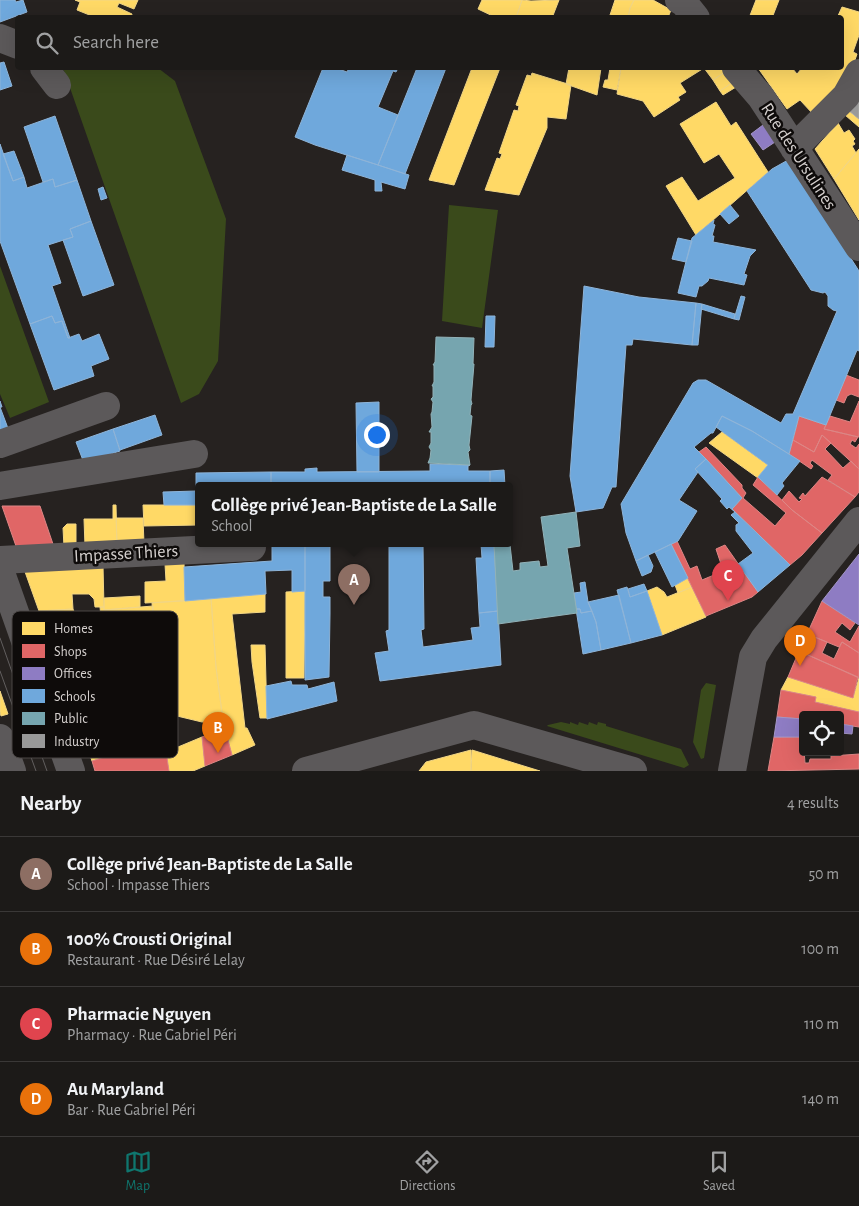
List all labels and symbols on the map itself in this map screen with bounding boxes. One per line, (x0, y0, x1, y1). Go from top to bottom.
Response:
street label: Rue des Ursulines (757, 100, 839, 213)
your location (364, 422, 390, 448)
street label: Impasse Thiers (74, 542, 179, 566)
pin: C (712, 560, 744, 601)
pin: A (338, 564, 370, 605)
legend (12, 611, 178, 758)
text: Homes (54, 622, 93, 636)
pin: D (784, 625, 816, 666)
text: Shops (54, 645, 87, 659)
text: Offices (54, 667, 92, 681)
text: Schools (54, 690, 95, 704)
text: Public (54, 712, 88, 726)
pin: B (202, 712, 234, 753)
text: Industry (54, 735, 100, 749)

